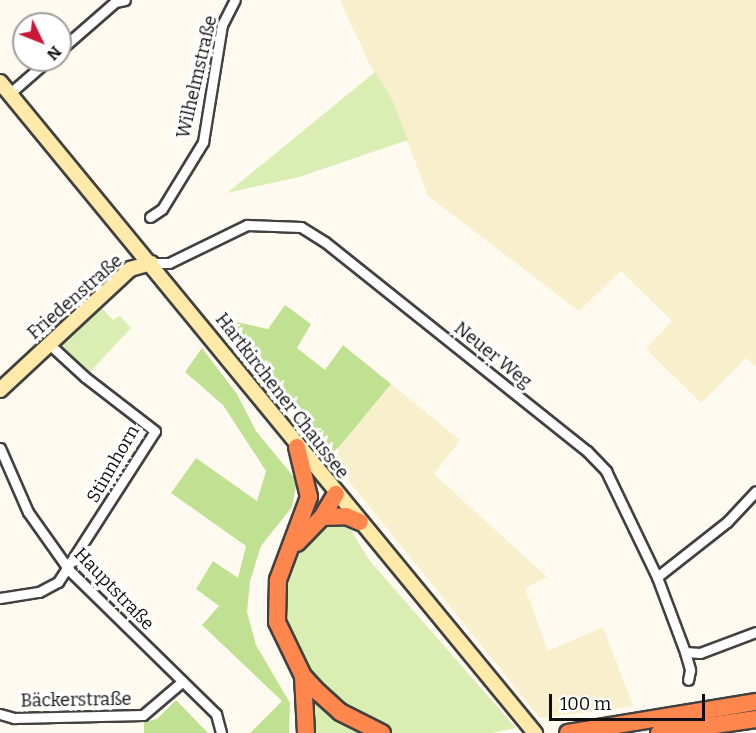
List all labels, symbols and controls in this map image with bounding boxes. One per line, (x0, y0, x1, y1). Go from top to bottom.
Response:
north arrow (12, 12, 72, 72)
street label: Wilhelmstraße (172, 14, 222, 140)
text: N (43, 42, 65, 64)
street label: Friedenstraße (23, 250, 127, 344)
street label: Hartkirchener Chaussee (211, 309, 353, 483)
street label: Neuer Weg (450, 317, 536, 393)
street label: Stinnhorn (82, 421, 144, 507)
street label: Hauptstraße (69, 543, 159, 635)
scale bar (552, 682, 708, 720)
street label: Bäckerstraße (20, 688, 132, 712)
text: 100 m (560, 693, 611, 715)

